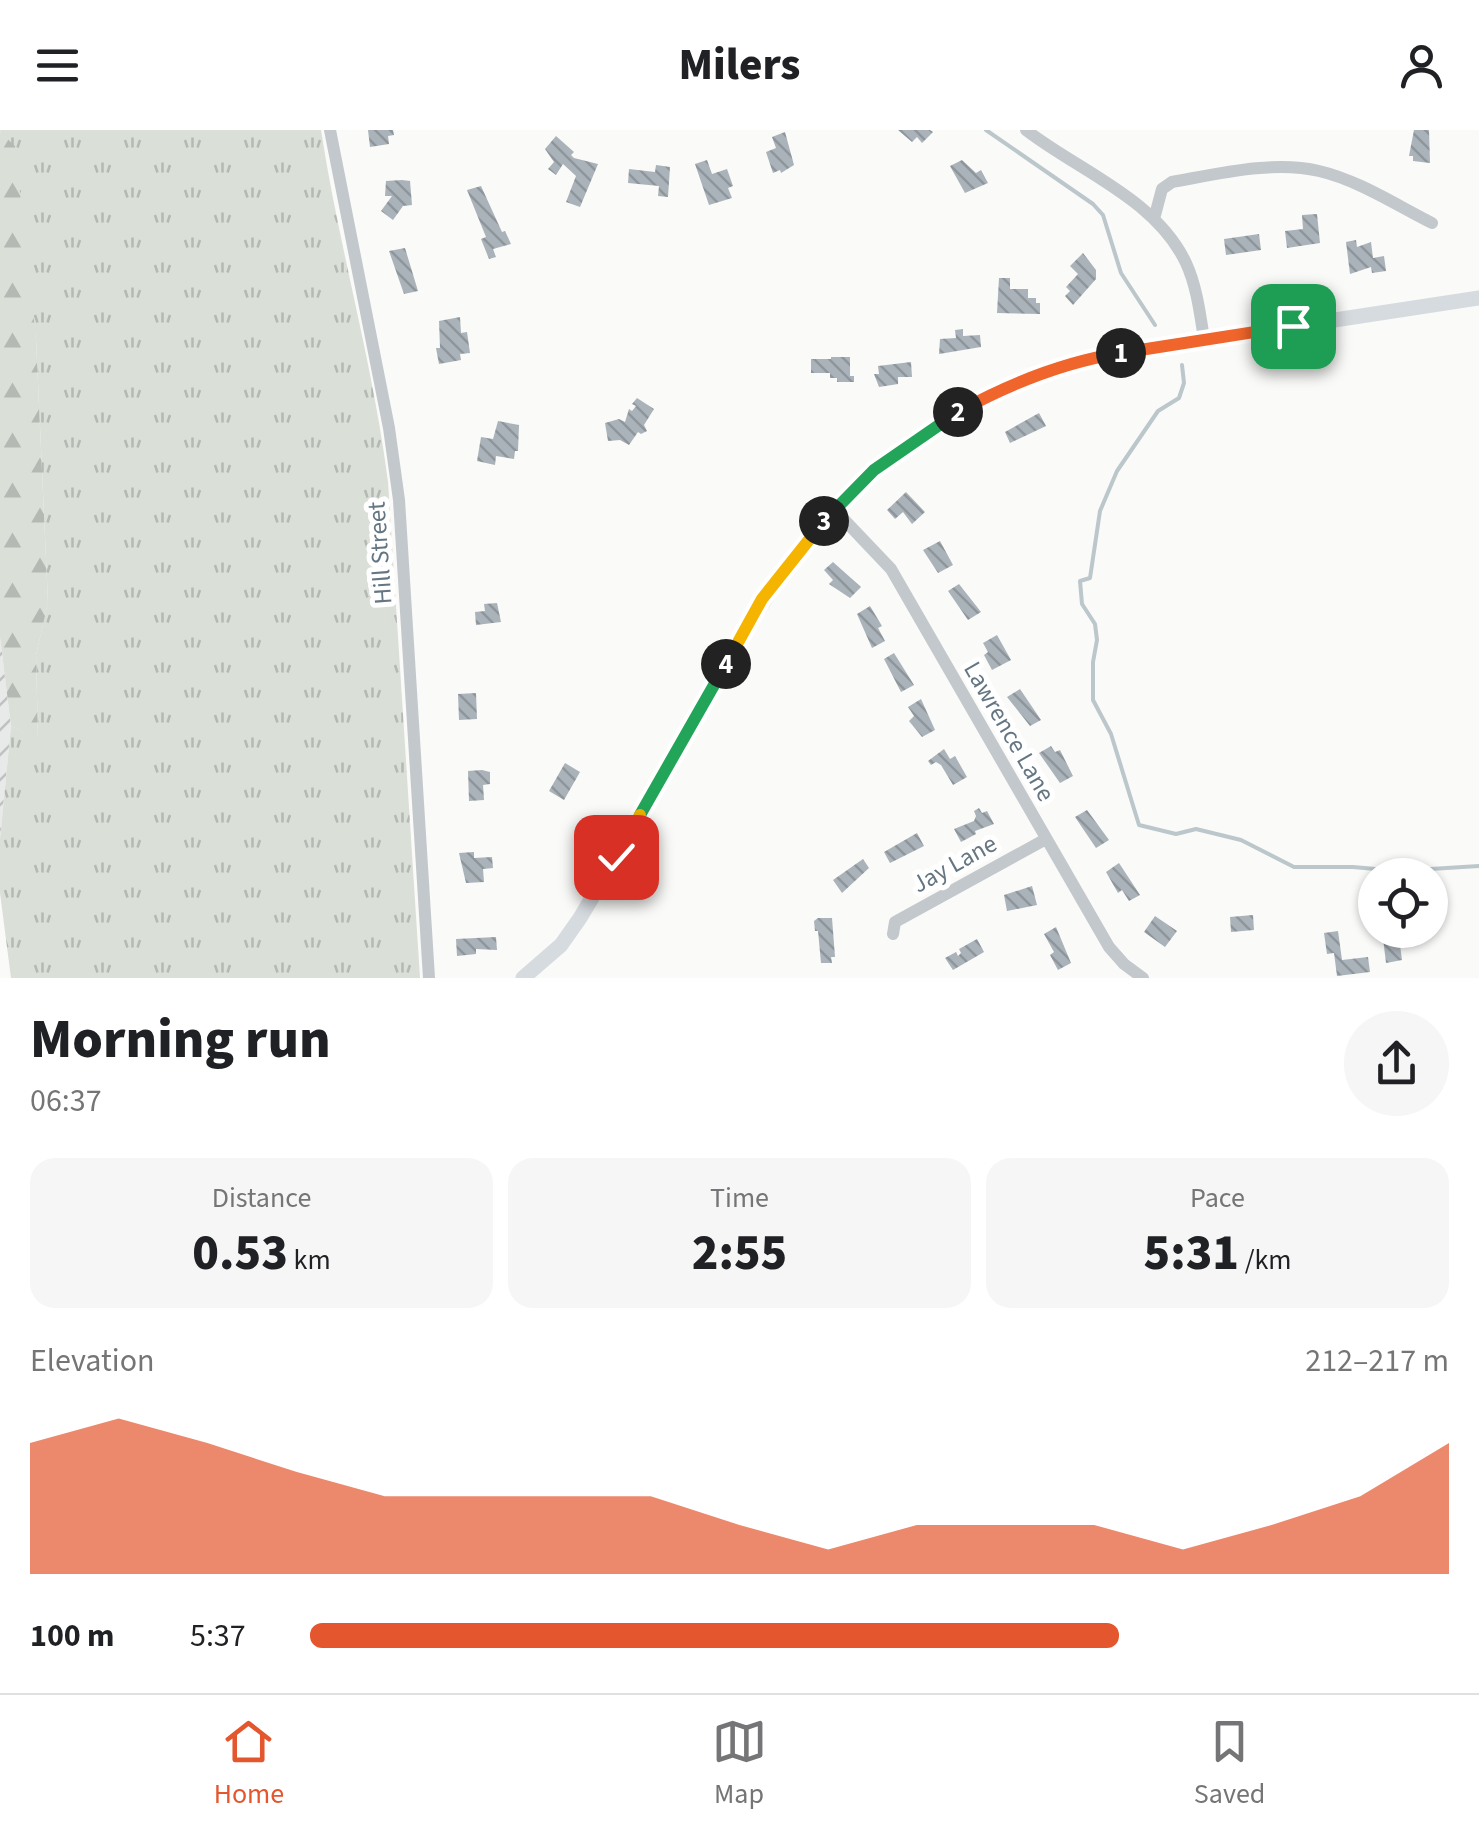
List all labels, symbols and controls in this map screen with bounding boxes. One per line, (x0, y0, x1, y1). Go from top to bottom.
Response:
text: Milers (679, 33, 801, 97)
icon: menu (30, 38, 85, 93)
icon: person (1394, 38, 1449, 93)
pin (1251, 284, 1336, 369)
icon: arrive (1266, 299, 1321, 354)
pin: 1 (1096, 328, 1146, 378)
text: 1 (1114, 333, 1128, 373)
pin: 2 (933, 387, 983, 437)
text: 2 (951, 392, 965, 432)
pin: 3 (799, 496, 849, 546)
street label: Hill Street (358, 500, 402, 605)
text: 3 (817, 501, 831, 541)
pin: 4 (701, 639, 751, 689)
text: 4 (719, 644, 733, 684)
street label: Lawrence Lane (954, 655, 1064, 808)
pin (574, 815, 659, 900)
street label: Jay Lane (905, 826, 1003, 902)
icon: check (589, 830, 644, 885)
map controls (1358, 858, 1448, 948)
button: locate (1358, 858, 1448, 948)
text: Morning run (30, 1001, 331, 1079)
button: share (1344, 1011, 1449, 1116)
text: 06:37 (30, 1078, 102, 1124)
text: Distance (212, 1178, 311, 1218)
text: Time (710, 1178, 769, 1218)
text: Pace (1190, 1178, 1245, 1218)
text: 0.53 (192, 1218, 288, 1289)
text: 2:55 (692, 1218, 787, 1289)
text: 5:31 (1143, 1218, 1239, 1289)
text: km (288, 1240, 331, 1280)
text: /km (1239, 1240, 1292, 1280)
text: Elevation (30, 1338, 155, 1384)
text: 212–217 m (1305, 1338, 1449, 1384)
text: 100 m (30, 1613, 115, 1659)
text: 5:37 (190, 1613, 246, 1659)
tab: Home (214, 1714, 284, 1814)
tab: Map (712, 1714, 767, 1814)
tab: Saved (1194, 1714, 1265, 1814)

